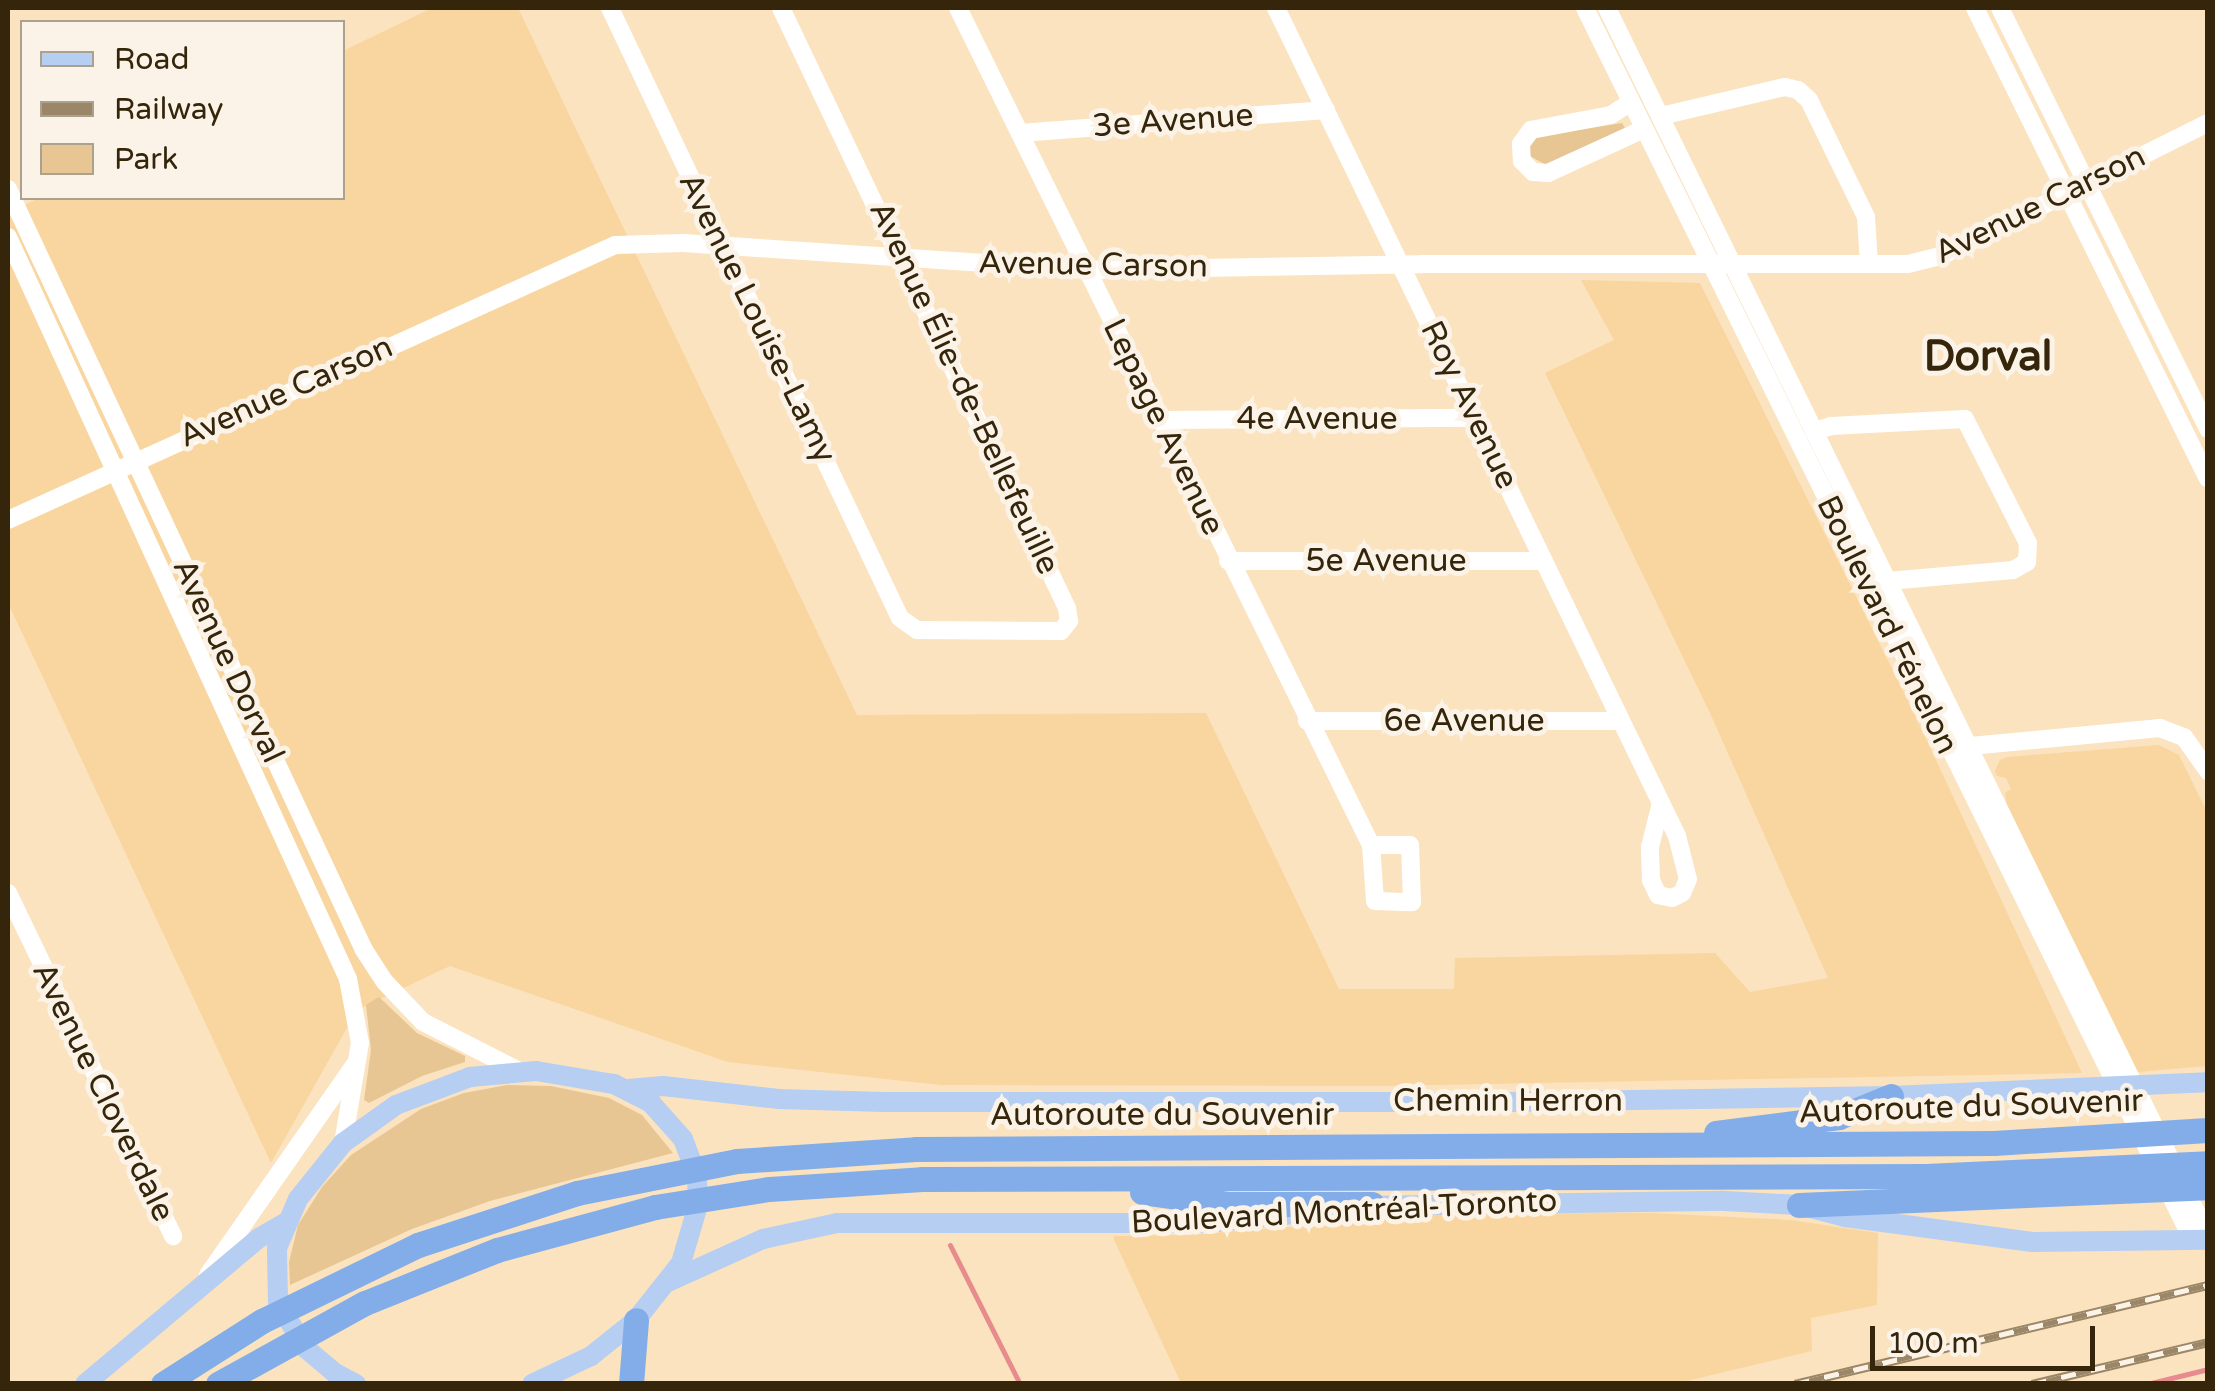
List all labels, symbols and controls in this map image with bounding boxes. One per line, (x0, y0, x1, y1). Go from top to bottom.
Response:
legend (20, 20, 345, 200)
text: Road (114, 41, 189, 78)
text: Railway (114, 91, 223, 128)
street label: 3e Avenue (1091, 96, 1255, 146)
street label: Avenue Carson (1928, 137, 2152, 273)
text: Park (114, 141, 178, 178)
street label: Avenue Louise-Lamy (670, 167, 844, 469)
street label: Avenue Élie-de-Bellefeuille (861, 196, 1067, 580)
street label: Avenue Carson (978, 244, 1208, 286)
street label: Lepage Avenue (1094, 313, 1232, 541)
street label: Roy Avenue (1412, 315, 1526, 495)
street label: Avenue Carson (173, 328, 399, 456)
district label: Dorval (1924, 332, 2052, 382)
street label: 4e Avenue (1236, 400, 1398, 438)
street label: Boulevard Fénelon (1808, 490, 1966, 760)
street label: 5e Avenue (1305, 542, 1467, 580)
street label: Avenue Dorval (164, 553, 292, 769)
street label: 6e Avenue (1383, 702, 1545, 740)
street label: Avenue Cloverdale (24, 956, 182, 1228)
street label: Chemin Herron (1393, 1082, 1623, 1120)
street label: Autoroute du Souvenir (1798, 1082, 2144, 1132)
street label: Autoroute du Souvenir (990, 1096, 1334, 1134)
street label: Boulevard Montréal-Toronto (1130, 1182, 1558, 1242)
scale bar (1875, 1306, 2100, 1368)
text: 100 m (1887, 1325, 1979, 1362)

